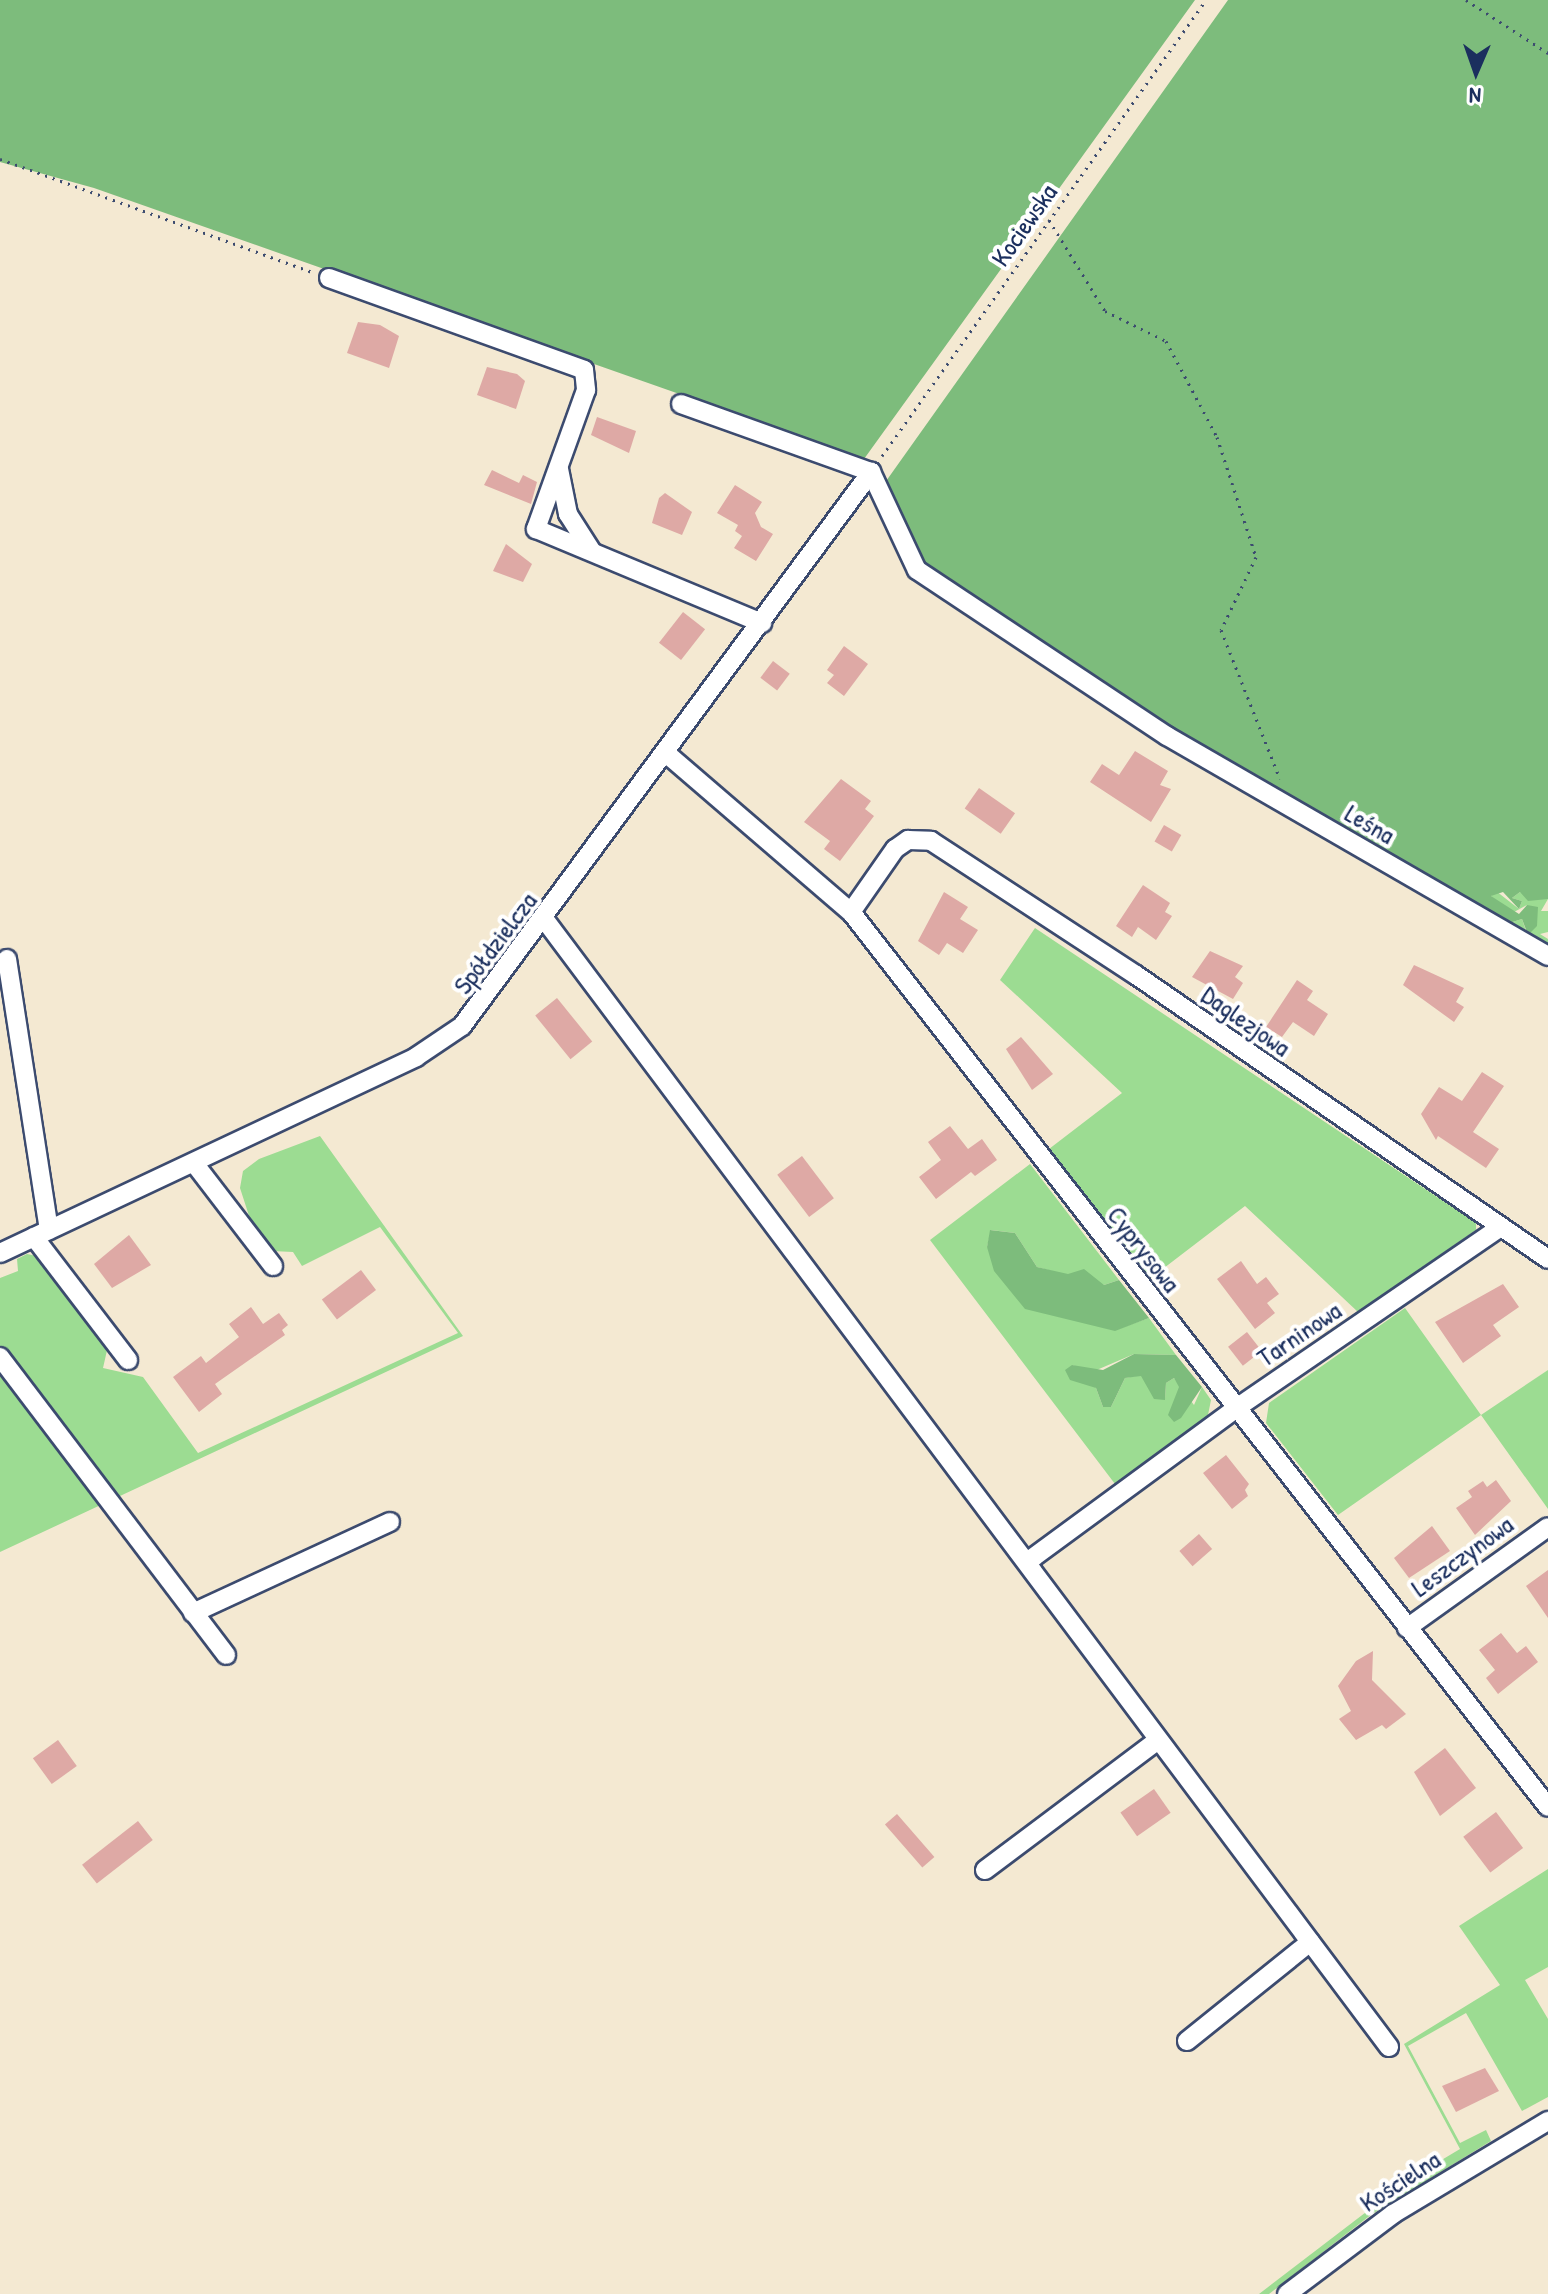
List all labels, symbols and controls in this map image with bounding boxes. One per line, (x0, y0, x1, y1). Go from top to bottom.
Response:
north arrow (1436, 32, 1516, 112)
text: N (1469, 81, 1482, 111)
street label: Kociewska (984, 178, 1064, 272)
street label: Leśna (1340, 797, 1400, 851)
street label: Spółdzielcza (447, 886, 543, 1000)
street label: Daglezjowa (1196, 979, 1296, 1063)
street label: Cyprysowa (1101, 1200, 1187, 1298)
street label: Tarninowa (1251, 1295, 1347, 1373)
street label: Leszczynowa (1405, 1509, 1519, 1603)
street label: Kościelna (1354, 2144, 1446, 2218)

